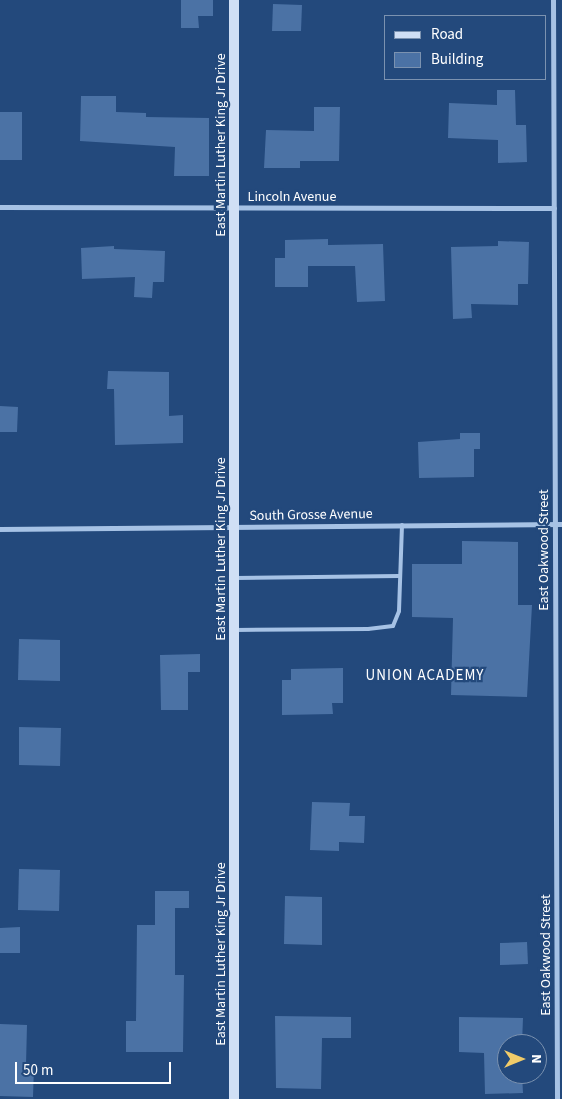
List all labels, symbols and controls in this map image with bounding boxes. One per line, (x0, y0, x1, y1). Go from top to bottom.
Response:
legend (384, 15, 547, 80)
text: Road (431, 24, 463, 45)
text: Building (431, 49, 483, 70)
street label: East Martin Luther King Jr Drive (213, 53, 229, 237)
street label: Lincoln Avenue (248, 189, 336, 205)
street label: East Martin Luther King Jr Drive (213, 457, 229, 641)
street label: East Oakwood Street (536, 489, 552, 611)
street label: South Grosse Avenue (249, 506, 373, 524)
district label: UNION ACADEMY (364, 667, 486, 685)
street label: East Martin Luther King Jr Drive (213, 862, 229, 1046)
street label: East Oakwood Street (538, 894, 554, 1016)
north arrow (497, 1034, 547, 1084)
scale bar (18, 1052, 174, 1084)
text: N (526, 1054, 546, 1064)
text: 50 m (23, 1060, 53, 1081)

